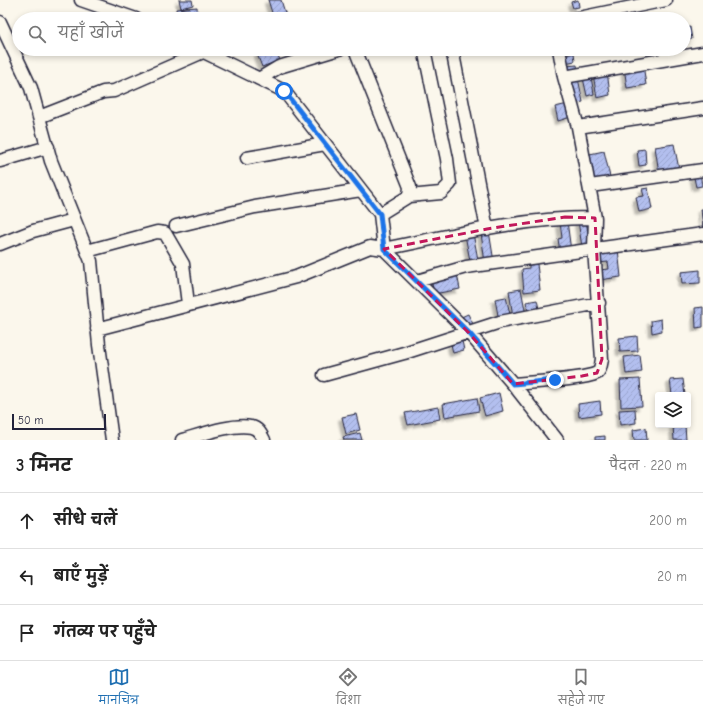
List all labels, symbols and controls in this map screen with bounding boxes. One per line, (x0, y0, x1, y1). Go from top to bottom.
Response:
search box (12, 12, 691, 56)
icon: search (26, 23, 48, 45)
text: यहाँ खोजें (58, 24, 124, 42)
route start (275, 82, 293, 100)
route end (546, 371, 564, 389)
map controls (655, 392, 691, 428)
button: layers (655, 392, 691, 428)
scale bar (12, 412, 106, 431)
text: 50 m (18, 414, 43, 427)
text: 3 मिनट (16, 456, 72, 475)
text: पैदल · 220 m (609, 458, 687, 473)
icon: ahead (16, 510, 38, 532)
text: सीधे चलें (54, 511, 117, 529)
text: 200 m (649, 513, 687, 528)
icon: left (16, 566, 38, 588)
text: बाएँ मुड़ें (54, 567, 108, 585)
text: 20 m (657, 569, 687, 584)
icon: arrive (16, 622, 38, 644)
text: गंतव्य पर पहुँचे (54, 623, 156, 641)
tab: मानचित्र (99, 666, 139, 712)
tab: दिशा (336, 666, 361, 712)
tab: सहेजे गए (558, 666, 604, 712)

